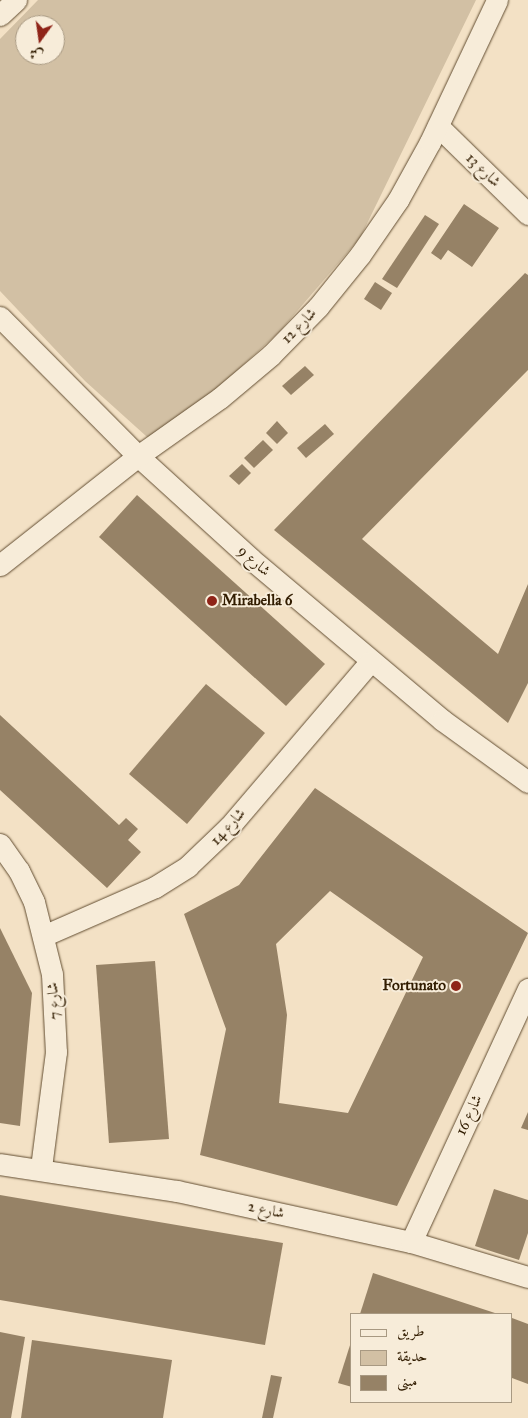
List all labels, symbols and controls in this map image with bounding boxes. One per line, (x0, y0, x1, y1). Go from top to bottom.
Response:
north arrow (15, 15, 65, 65)
text: ش (28, 44, 45, 64)
street label: شارع 13 (462, 149, 504, 191)
street label: شارع 12 (278, 304, 320, 348)
street label: شارع 9 (234, 542, 274, 580)
place label: Mirabella 6 (222, 592, 292, 610)
marker: Mirabella 6 (206, 595, 218, 607)
street label: شارع 14 (207, 805, 249, 849)
place label: Fortunato (383, 977, 446, 995)
marker: Fortunato (450, 980, 462, 992)
street label: شارع 7 (43, 982, 65, 1020)
street label: شارع 16 (452, 1092, 486, 1138)
street label: شارع 2 (246, 1197, 286, 1223)
legend (350, 1313, 513, 1403)
text: طريق (397, 1322, 424, 1340)
text: حديقة (397, 1347, 427, 1365)
text: مبنى (397, 1372, 417, 1390)

